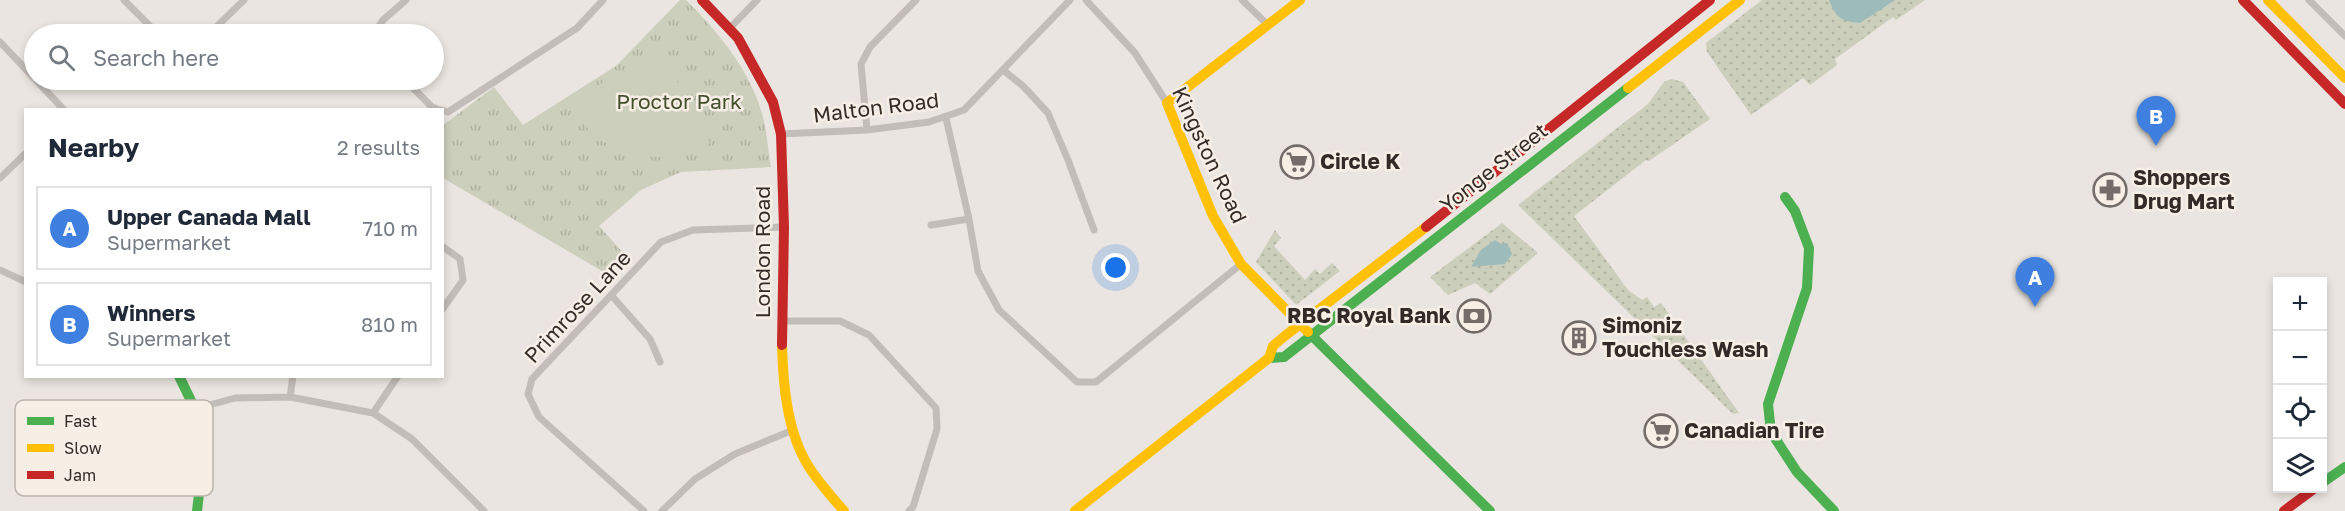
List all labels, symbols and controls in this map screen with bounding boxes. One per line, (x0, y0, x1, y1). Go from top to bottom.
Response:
search box (24, 24, 444, 90)
icon: search (45, 41, 78, 74)
text: Search here (93, 44, 219, 71)
street label: Kingston Road (1167, 82, 1253, 227)
street label: Malton Road (811, 86, 940, 128)
park label: Proctor Park (616, 88, 742, 114)
pin: B (2136, 96, 2176, 146)
street label: Yonge Street (1434, 117, 1553, 217)
text: Nearby (48, 132, 139, 163)
text: 2 results (337, 135, 420, 159)
supermarket icon: Circle K (1279, 144, 1315, 180)
place label: Circle K (1320, 148, 1400, 174)
place label: Shoppers Drug Mart (2133, 164, 2235, 214)
pharmacy icon: Shoppers Drug Mart (2092, 172, 2128, 208)
street label: London Road (749, 186, 775, 318)
text: Upper Canada Mall (107, 203, 311, 230)
text: A (62, 216, 77, 240)
text: 710 m (363, 216, 418, 240)
text: Supermarket (107, 230, 231, 254)
street label: Primrose Lane (519, 245, 636, 368)
your location (1101, 253, 1130, 282)
pin: A (2016, 258, 2054, 307)
map controls (2273, 277, 2327, 493)
button: + (2273, 277, 2327, 331)
bank icon: RBC Royal Bank (1456, 298, 1492, 334)
text: Winners (107, 299, 196, 326)
place label: RBC Royal Bank (1287, 302, 1451, 328)
text: B (62, 312, 77, 336)
text: 810 m (361, 312, 418, 336)
place label: Simoniz Touchless Wash (1602, 312, 1769, 362)
building icon: Simoniz Touchless Wash (1561, 320, 1597, 356)
text: Supermarket (107, 326, 231, 350)
button: − (2273, 331, 2327, 385)
button: locate (2273, 385, 2327, 439)
legend (15, 400, 213, 496)
text: Fast (64, 411, 97, 431)
supermarket icon: Canadian Tire (1643, 413, 1679, 449)
place label: Canadian Tire (1684, 417, 1824, 443)
text: Slow (64, 438, 102, 458)
button: layers (2273, 439, 2327, 493)
text: Jam (64, 465, 96, 485)

